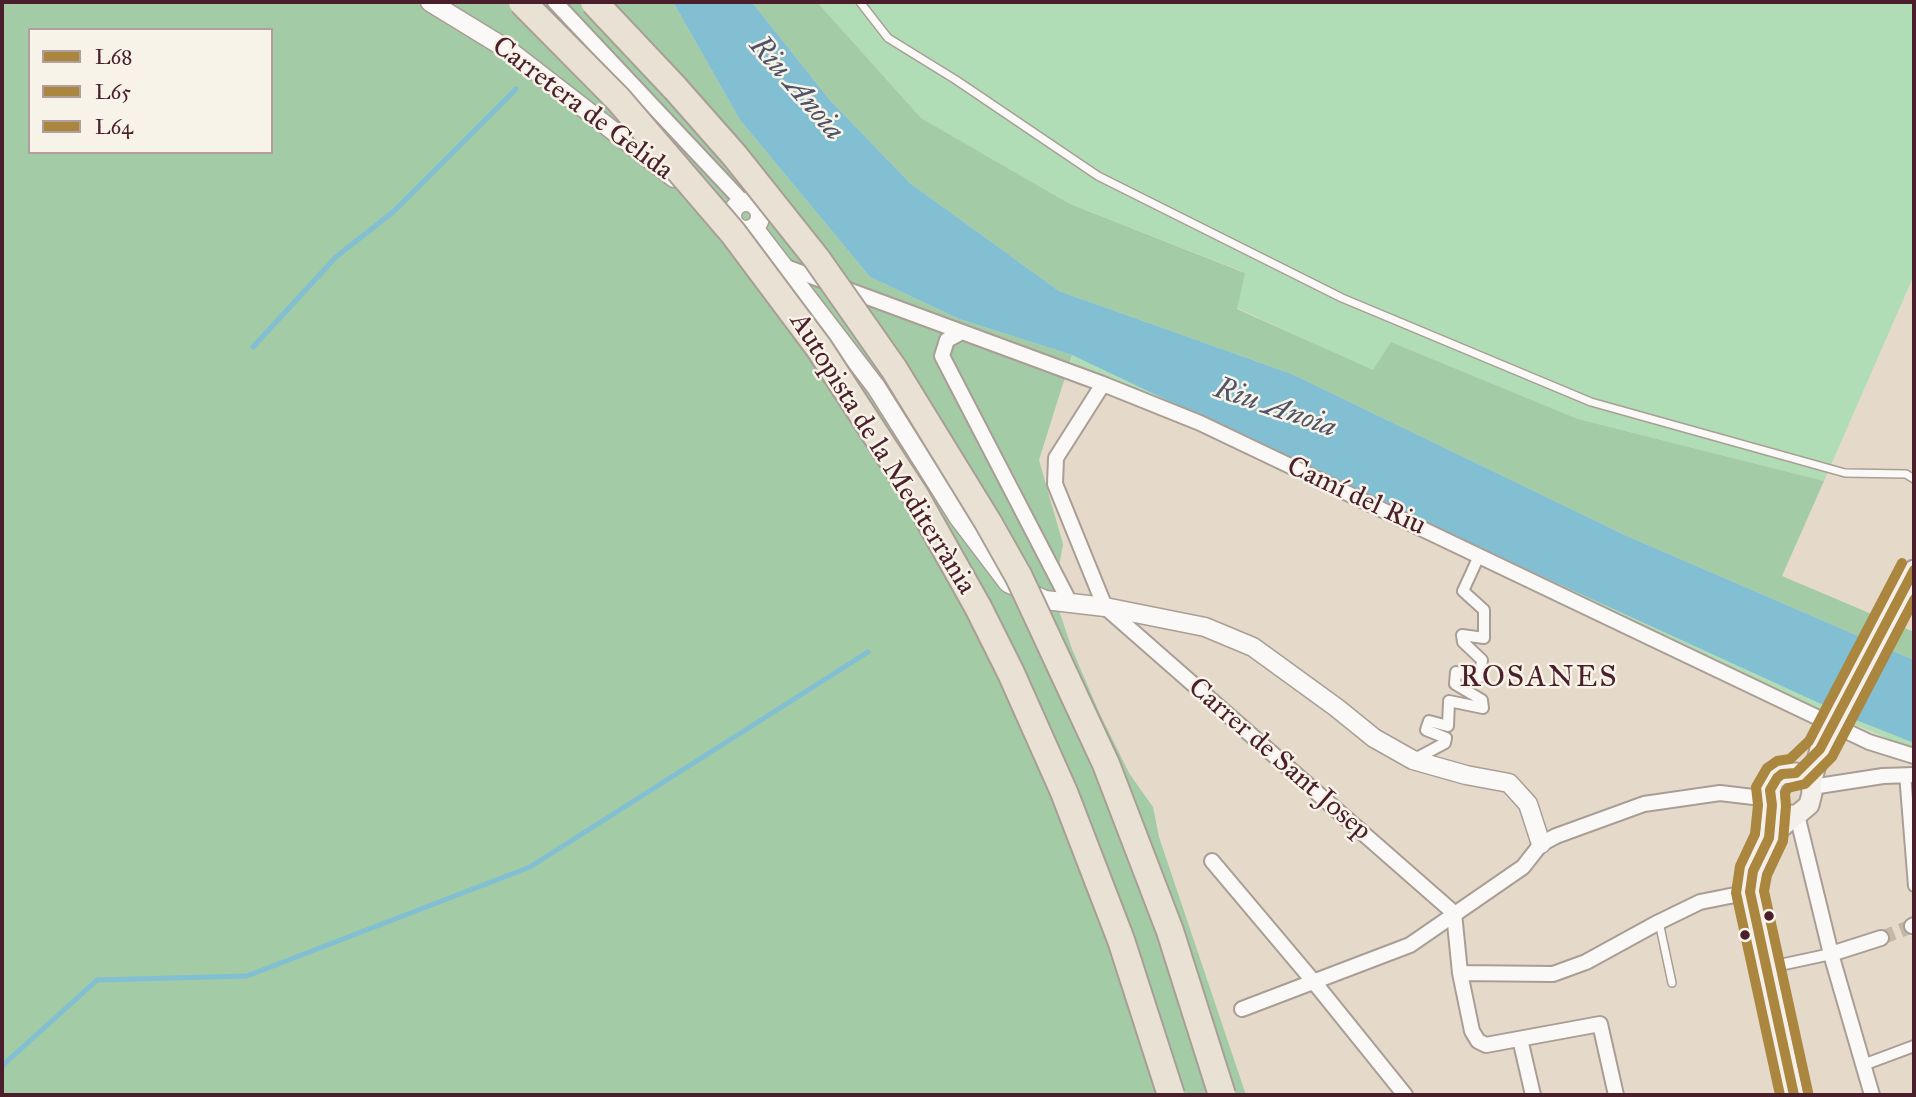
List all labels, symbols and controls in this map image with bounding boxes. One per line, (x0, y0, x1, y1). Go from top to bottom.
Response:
legend (28, 28, 273, 154)
water label: Riu Anoia (741, 29, 851, 149)
street label: Carretera de Gelida (485, 30, 679, 188)
text: L68 (95, 44, 132, 70)
text: L65 (95, 79, 131, 105)
text: L64 (95, 114, 133, 140)
street label: Autopista de la Mediterrània (782, 307, 982, 601)
water label: Riu Anoia (1209, 371, 1341, 447)
street label: Camí del Riu (1281, 450, 1431, 544)
district label: ROSANES (1460, 661, 1618, 697)
street label: Carrer de Sant Josep (1181, 671, 1377, 849)
unlabelled marker (1762, 909, 1776, 923)
unlabelled marker (1738, 928, 1752, 942)

